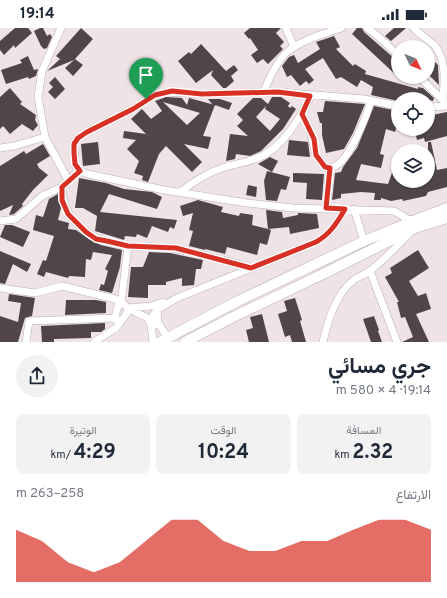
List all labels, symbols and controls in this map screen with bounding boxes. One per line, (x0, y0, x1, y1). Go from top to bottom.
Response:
text: 19:14 (20, 5, 55, 24)
north arrow (391, 40, 435, 84)
map controls (391, 40, 435, 188)
pin (129, 58, 163, 99)
icon: arrive (135, 64, 157, 86)
button: locate (391, 92, 435, 136)
button: layers (391, 144, 435, 188)
text: جري مسائي (328, 354, 431, 381)
button: share (16, 355, 58, 397)
text: 19:14 · 4 × 580 m (336, 383, 431, 399)
text: الوتيرة (70, 424, 97, 438)
text: الوقت (211, 424, 236, 438)
text: المسافة (346, 424, 381, 438)
text: 4:29 (74, 440, 116, 466)
text: 10:24 (198, 440, 249, 466)
text: 2.32 (352, 440, 393, 466)
text: /km (50, 448, 74, 462)
text: km (334, 448, 352, 462)
text: 258–263 m (16, 486, 84, 502)
text: الارتفاع (396, 488, 431, 504)

